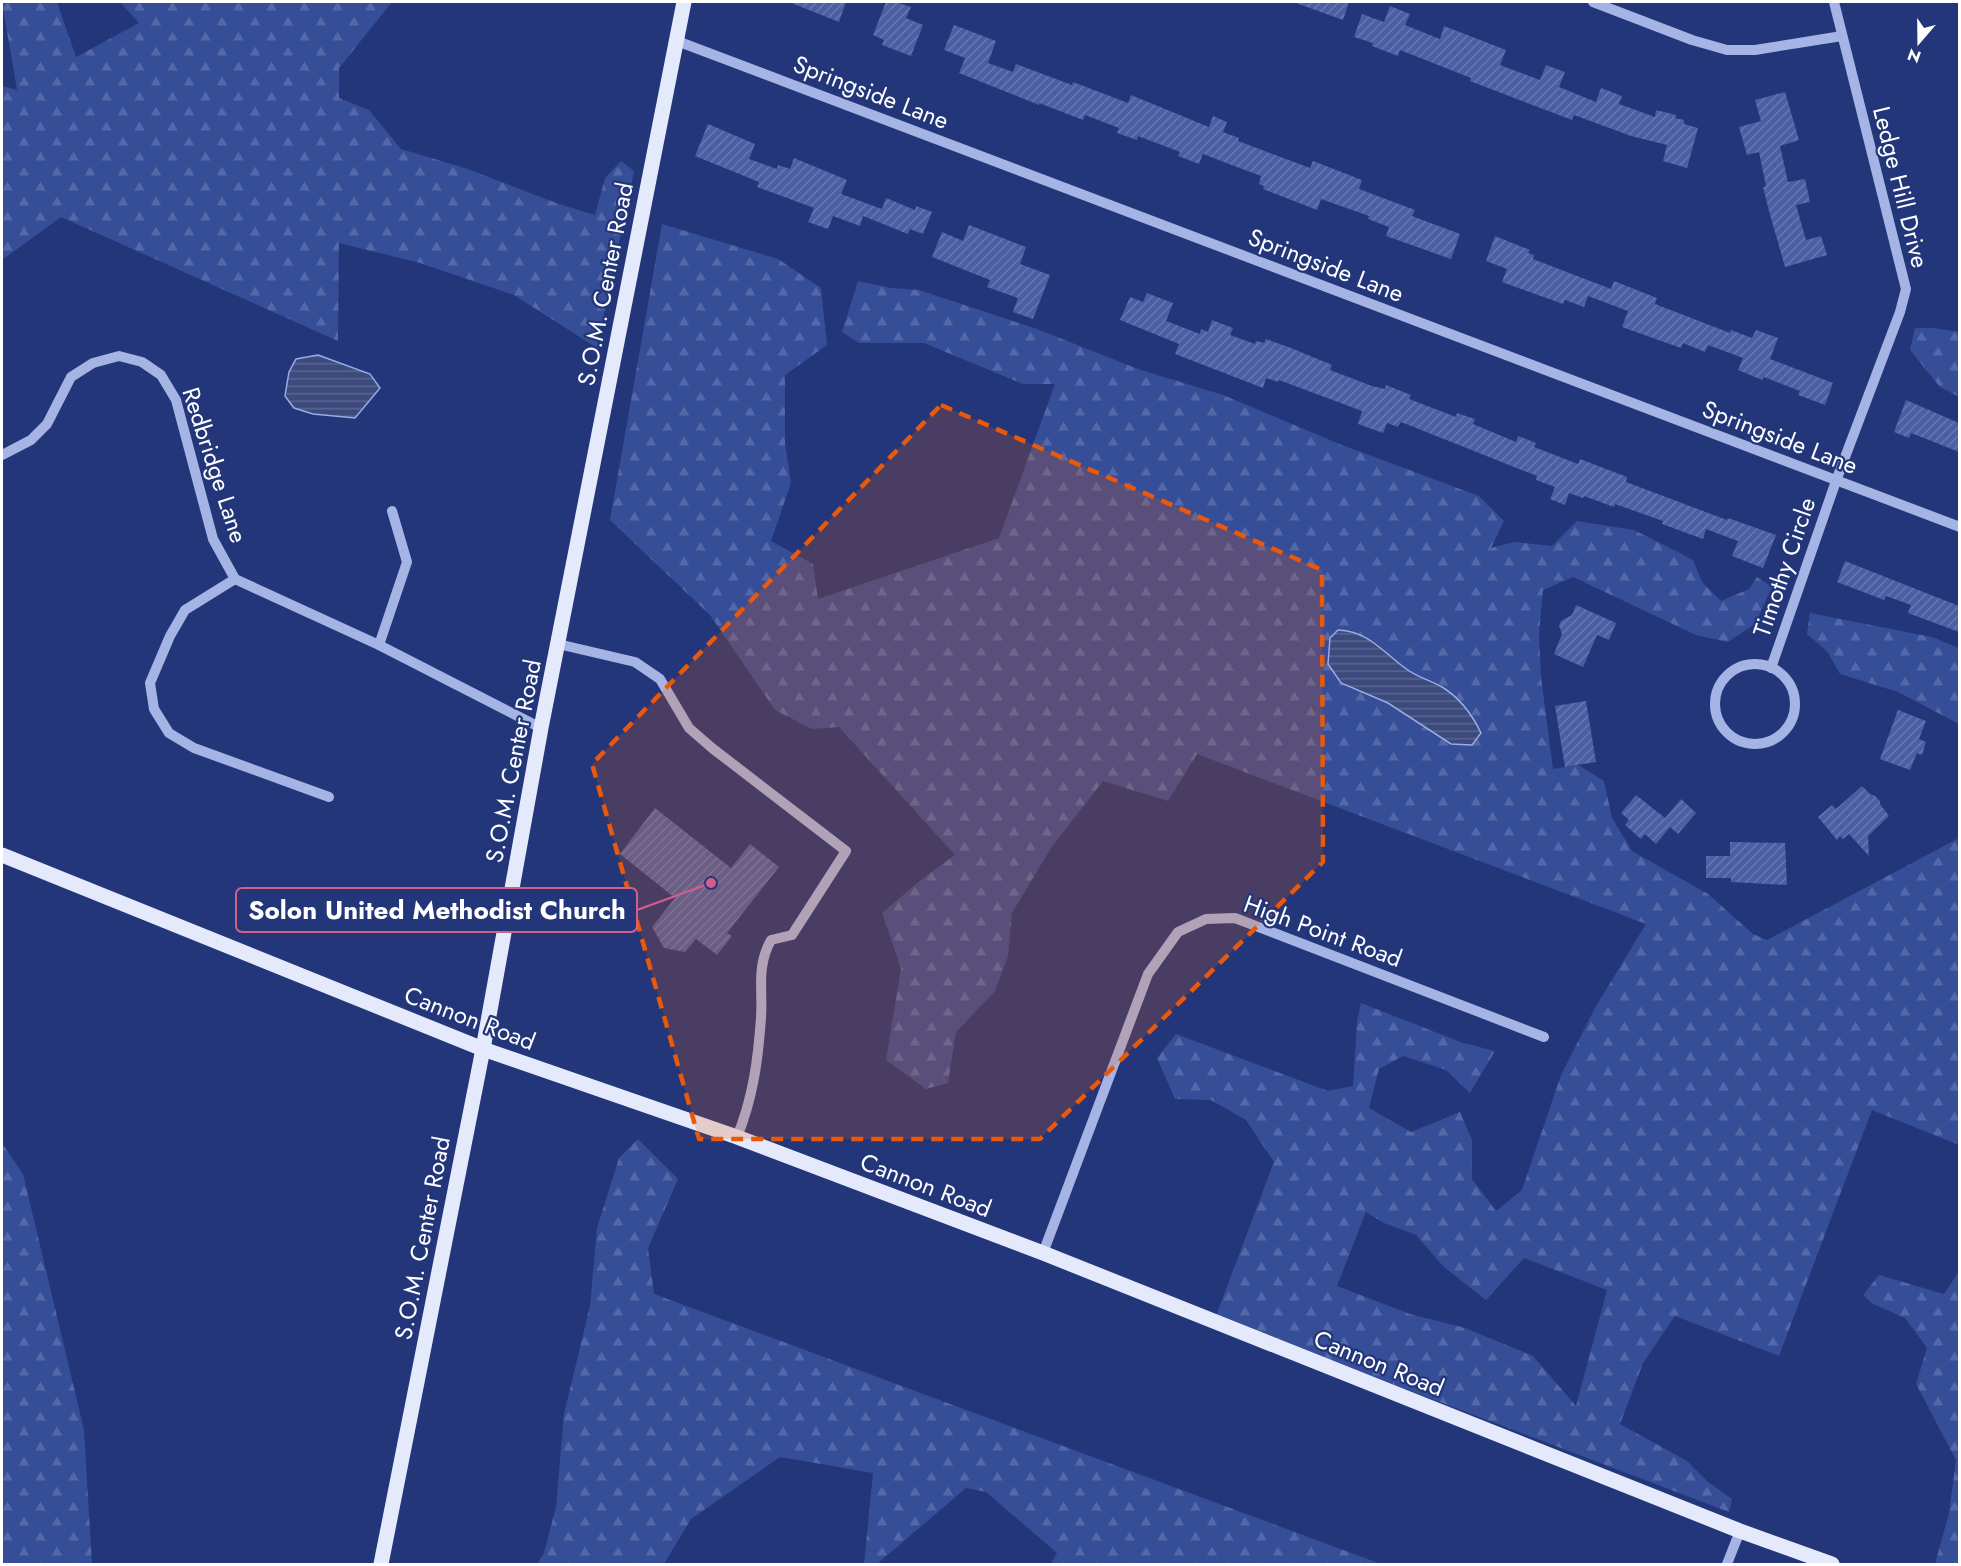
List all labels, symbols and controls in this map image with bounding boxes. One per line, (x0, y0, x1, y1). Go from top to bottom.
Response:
north arrow (1889, 12, 1949, 72)
text: N (1904, 43, 1924, 69)
street label: Springside Lane (788, 46, 954, 138)
street label: Ledge Hill Drive (1864, 103, 1938, 271)
street label: S.O.M. Center Road (568, 179, 642, 389)
street label: Springside Lane (1243, 219, 1409, 311)
street label: Redbridge Lane (173, 383, 257, 547)
street label: Springside Lane (1697, 391, 1863, 483)
street label: Timothy Circle (1744, 493, 1824, 641)
street label: S.O.M. Center Road (476, 656, 550, 866)
street label: High Point Road (1239, 886, 1407, 976)
callout: Solon United Methodist Church (236, 888, 637, 932)
text: Solon United Methodist Church (248, 891, 626, 929)
street label: Cannon Road (399, 977, 541, 1059)
street label: S.O.M. Center Road (385, 1133, 459, 1343)
street label: Cannon Road (855, 1144, 997, 1226)
street label: Cannon Road (1309, 1321, 1449, 1405)

